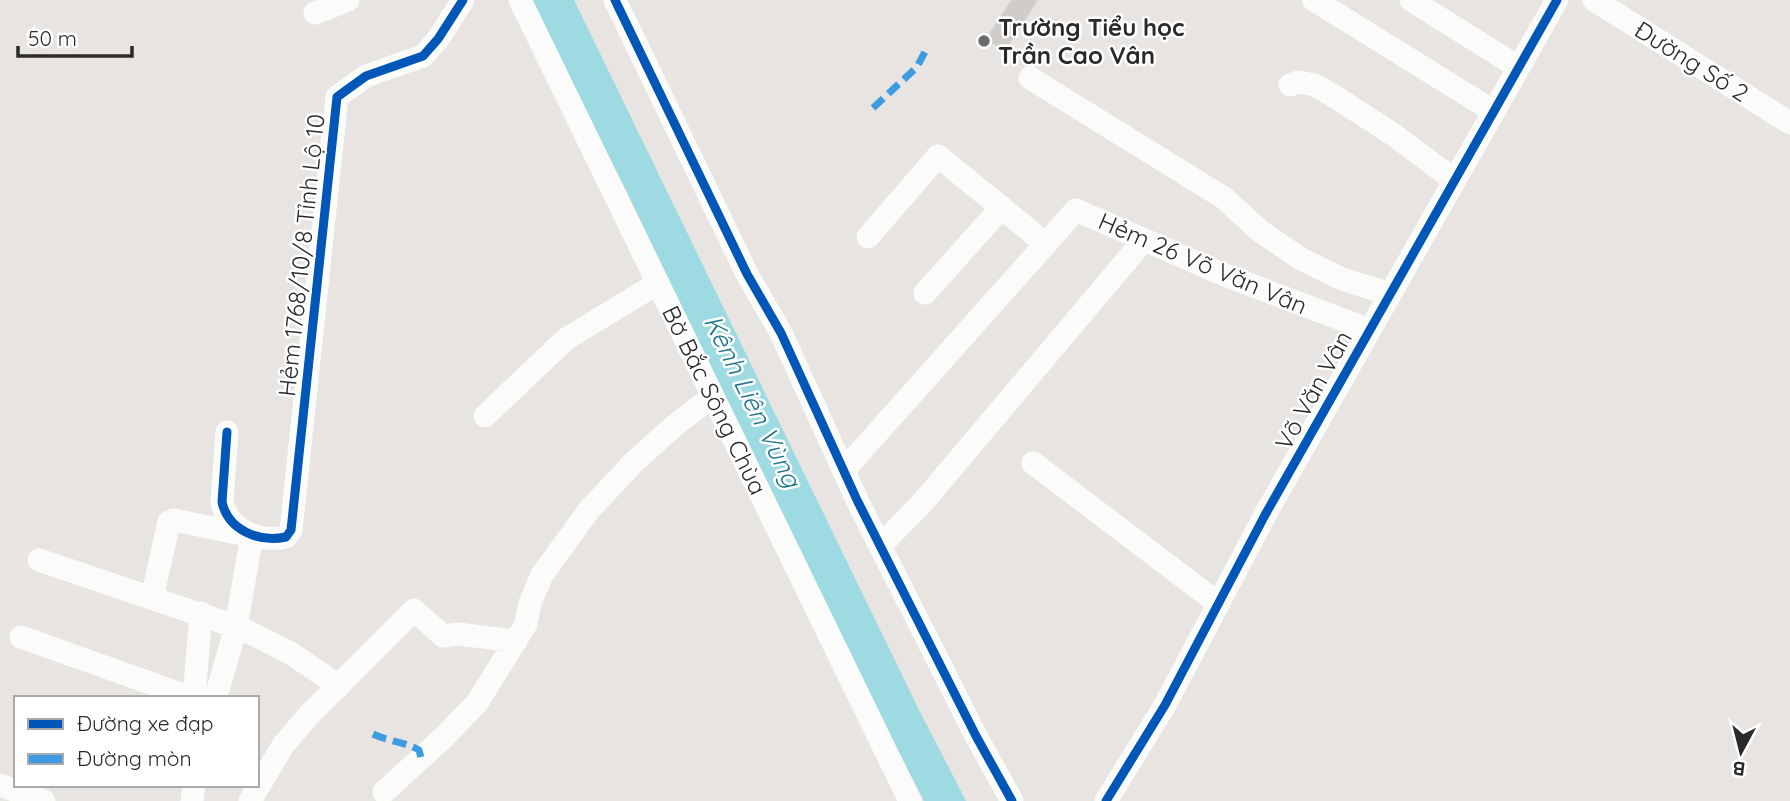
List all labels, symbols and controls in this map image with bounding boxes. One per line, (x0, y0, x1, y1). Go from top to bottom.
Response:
place label: Trường Tiểu học Trần Cao Vân (998, 12, 1185, 70)
scale bar (18, 14, 131, 58)
street label: Đường Số 2 (1630, 14, 1754, 108)
text: 50 m (28, 25, 77, 51)
marker: Trường Tiểu học Trần Cao Vân (976, 33, 992, 49)
street label: Hẻm 1768/10/8 Tỉnh Lộ 10 (271, 112, 331, 398)
street label: Hẻm 26 Võ Văn Vân (1094, 205, 1312, 321)
street label: Bờ Bắc Sông Chùa (656, 301, 774, 499)
water label: Kênh Liên Vùng (697, 309, 810, 494)
street label: Võ Văn Vân (1268, 325, 1358, 455)
legend (14, 696, 259, 787)
text: Đường xe đạp (77, 710, 213, 736)
north arrow (1706, 717, 1776, 787)
text: Đường mòn (77, 745, 192, 771)
text: B (1731, 756, 1747, 782)

